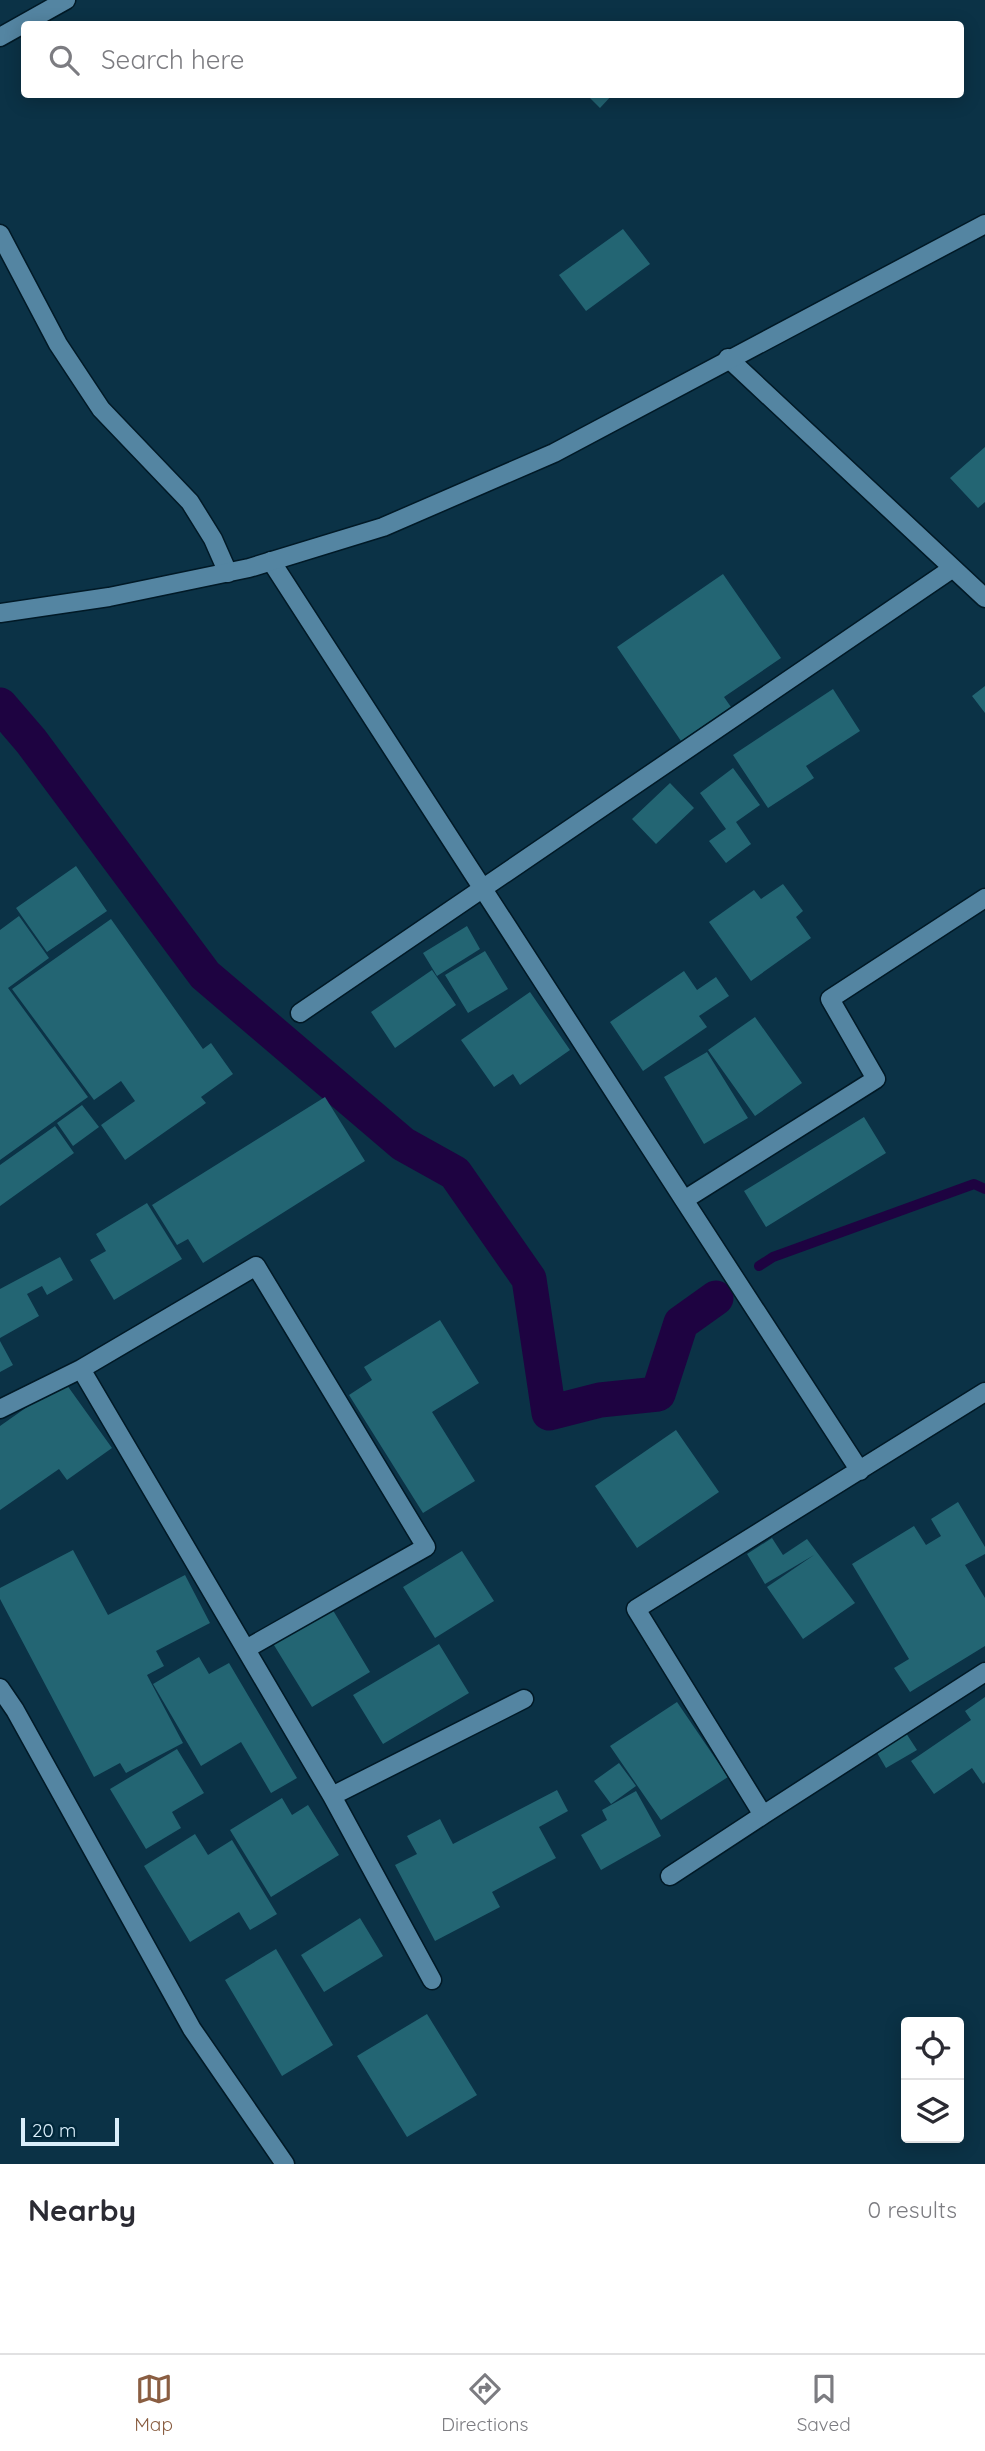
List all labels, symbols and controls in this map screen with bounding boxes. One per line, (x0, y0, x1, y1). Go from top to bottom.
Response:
search box (21, 21, 964, 98)
icon: search (45, 41, 83, 79)
text: Search here (101, 43, 245, 76)
map controls (901, 2017, 964, 2143)
button: locate (901, 2017, 964, 2080)
button: layers (901, 2080, 964, 2143)
scale bar (21, 2115, 119, 2147)
text: 20 m (32, 2118, 76, 2142)
text: Nearby (28, 2191, 136, 2229)
text: 0 results (868, 2195, 957, 2224)
tab: Map (134, 2370, 173, 2436)
tab: Directions (441, 2370, 528, 2436)
tab: Saved (797, 2370, 851, 2436)

